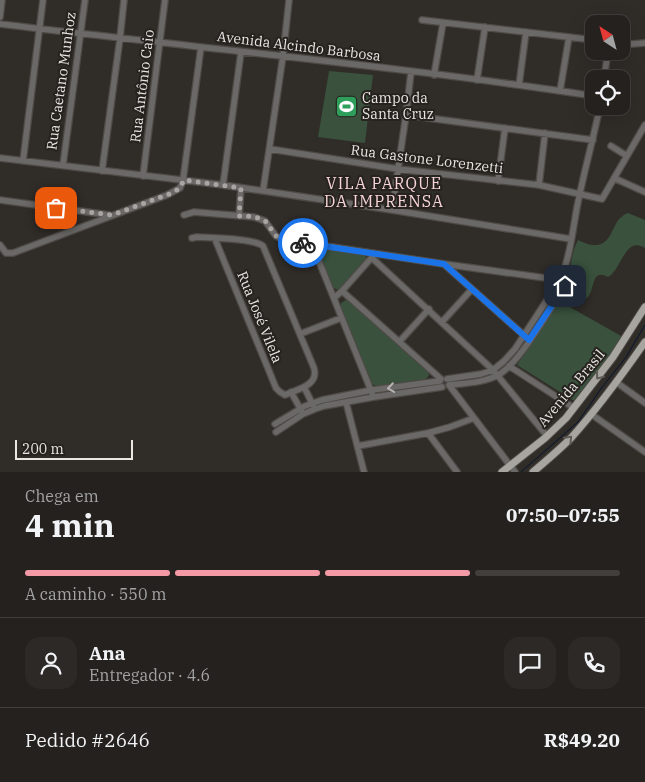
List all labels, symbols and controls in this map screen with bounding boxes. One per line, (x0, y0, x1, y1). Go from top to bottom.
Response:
street label: Rua Caetano Munhoz (42, 11, 80, 151)
north arrow (585, 15, 630, 60)
map controls (585, 15, 630, 115)
street label: Avenida Alcindo Barbosa (216, 27, 382, 65)
street label: Rua Antônio Caio (126, 28, 158, 144)
button: locate (585, 70, 630, 115)
place label: Campo da Santa Cruz (362, 89, 434, 123)
sports icon: Campo da Santa Cruz (334, 94, 358, 118)
street label: Rua Gastone Lorenzetti (350, 141, 504, 177)
district label: VILA PARQUE DA IMPRENSA (324, 173, 444, 211)
pin (35, 187, 77, 229)
icon: bag (42, 194, 70, 222)
courier (278, 218, 328, 268)
icon: bike (289, 229, 317, 257)
pin (544, 265, 586, 307)
street label: Rua José Vilela (233, 268, 287, 366)
icon: home (551, 272, 579, 300)
street label: Avenida Brasil (533, 346, 609, 430)
one-way arrow (596, 370, 604, 379)
one-way arrow (387, 382, 396, 392)
one-way arrow (563, 436, 572, 445)
scale bar (15, 437, 132, 460)
text: 200 m (22, 440, 64, 458)
text: Chega em (25, 486, 99, 506)
text: 07:50–07:55 (506, 503, 620, 527)
text: 4 min (25, 504, 115, 546)
text: A caminho · 550 m (25, 584, 167, 604)
button: person (25, 637, 77, 689)
button: chat (504, 637, 556, 689)
button: phone (568, 637, 620, 689)
text: Ana (89, 641, 126, 665)
text: Entregador · 4.6 (89, 665, 210, 685)
text: Pedido #2646 (25, 728, 150, 752)
text: R$49.20 (544, 728, 620, 752)

